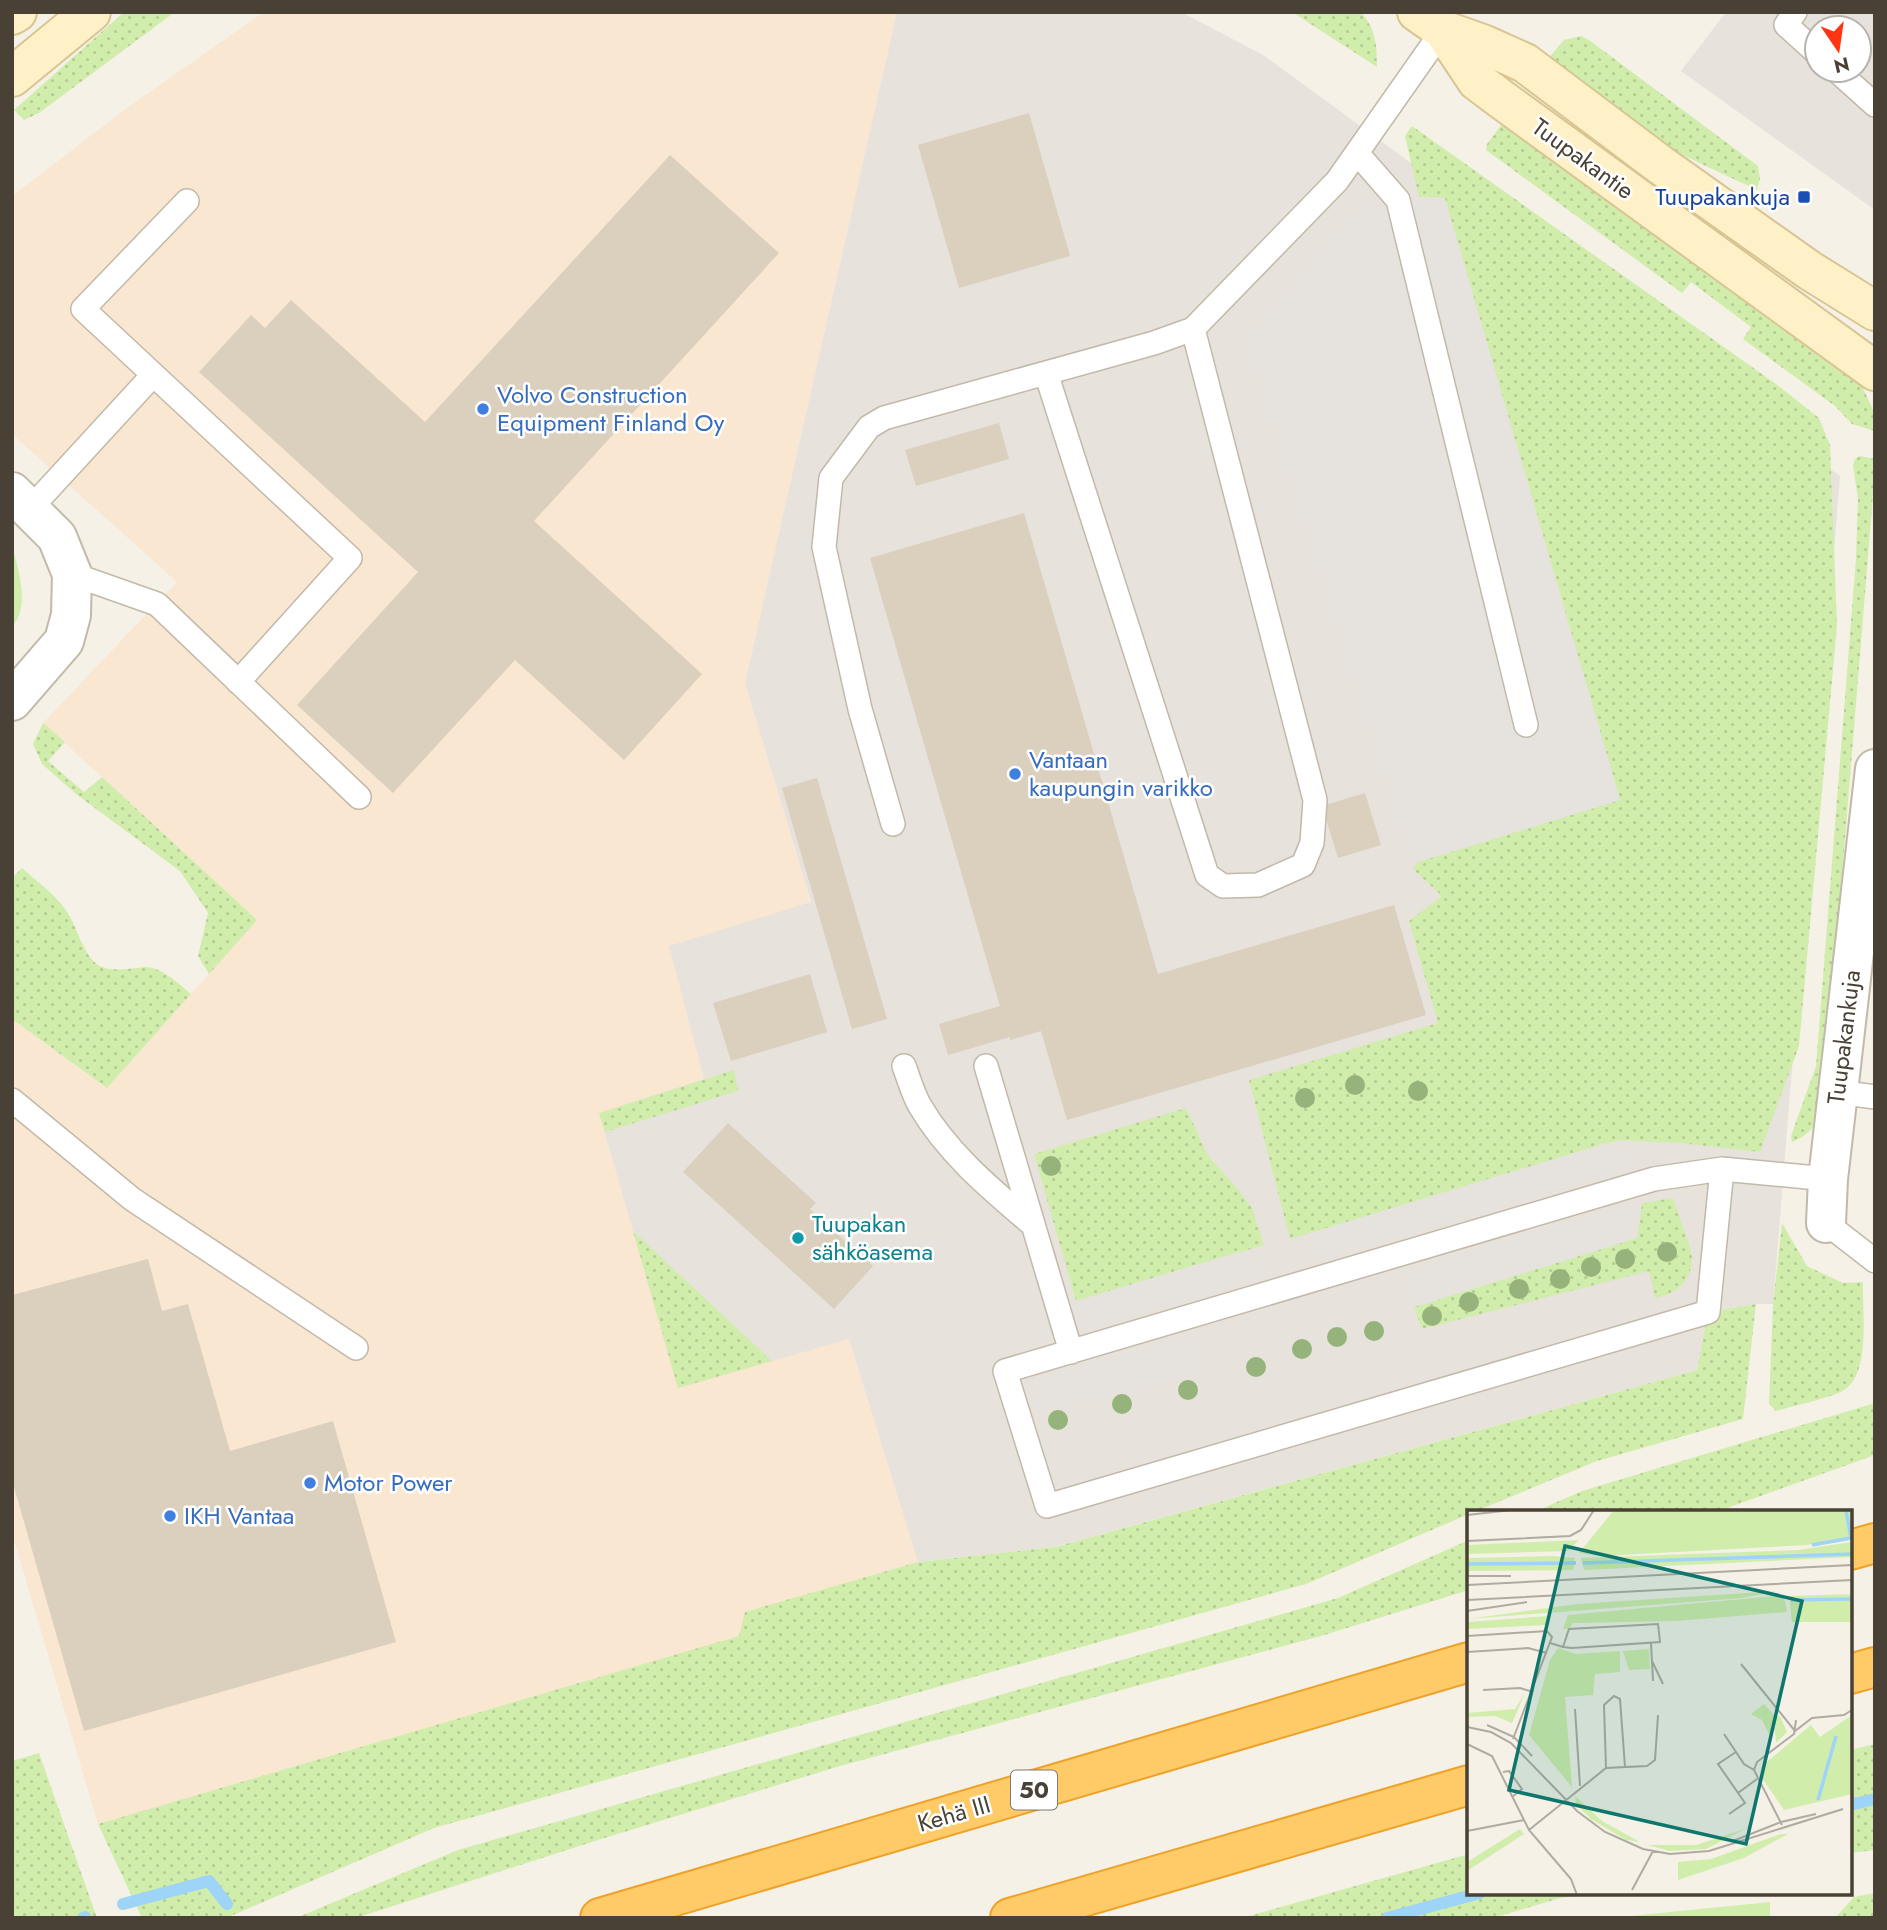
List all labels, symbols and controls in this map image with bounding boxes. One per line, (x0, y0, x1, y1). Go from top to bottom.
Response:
north arrow (1803, 14, 1873, 84)
text: N (1831, 50, 1852, 80)
street label: Tuupakantie (1525, 110, 1642, 208)
place label: Tuupakankuja (1655, 179, 1790, 214)
marker: Tuupakankuja (1796, 189, 1812, 205)
place label: Volvo Construction Equipment Finland Oy (497, 377, 725, 440)
marker: Volvo Construction Equipment Finland Oy (475, 401, 491, 417)
place label: Vantaan kaupungin varikko (1029, 742, 1213, 805)
marker: Vantaan kaupungin varikko (1007, 766, 1023, 782)
street label: Tuupakankuja (1818, 968, 1869, 1106)
place label: Tuupakan sähköasema (812, 1206, 933, 1269)
marker: Tuupakan sähköasema (790, 1230, 806, 1246)
place label: Motor Power (324, 1465, 453, 1500)
marker: Motor Power (302, 1475, 318, 1491)
place label: IKH Vantaa (184, 1498, 294, 1533)
marker: IKH Vantaa (162, 1508, 178, 1524)
inset map (1467, 1510, 1852, 1895)
road number: 50 (1011, 1770, 1057, 1810)
street label: Kehä III (913, 1786, 994, 1841)

